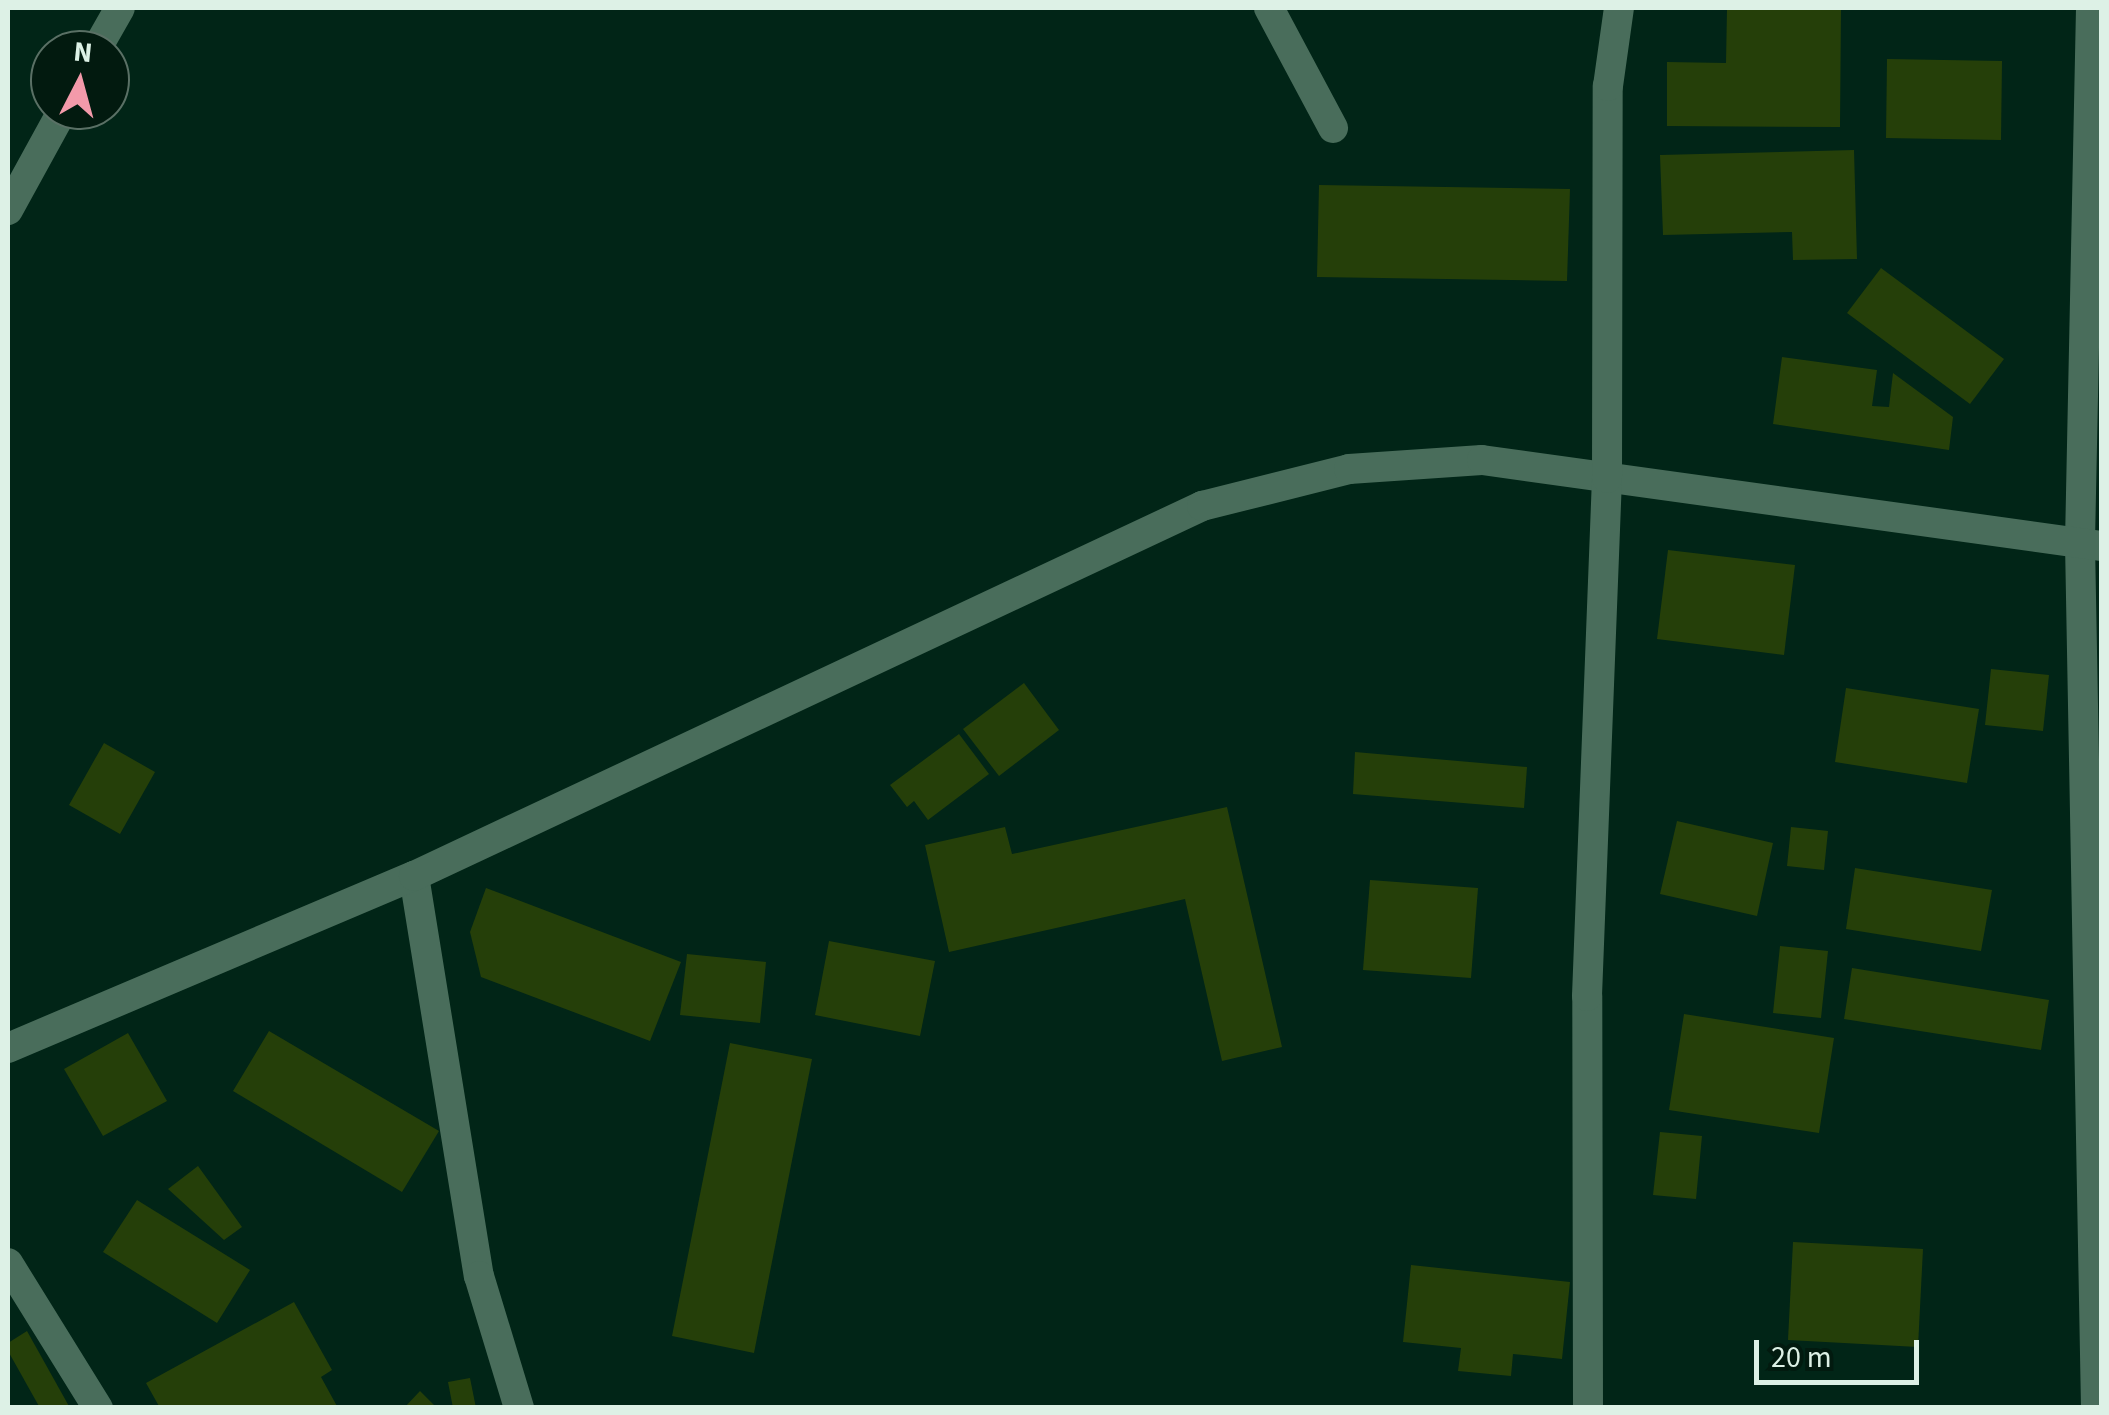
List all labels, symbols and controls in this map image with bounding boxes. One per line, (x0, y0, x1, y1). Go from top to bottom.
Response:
north arrow (30, 30, 130, 130)
text: N (72, 31, 94, 73)
scale bar (1759, 1320, 1924, 1382)
text: 20 m (1771, 1336, 1832, 1379)

